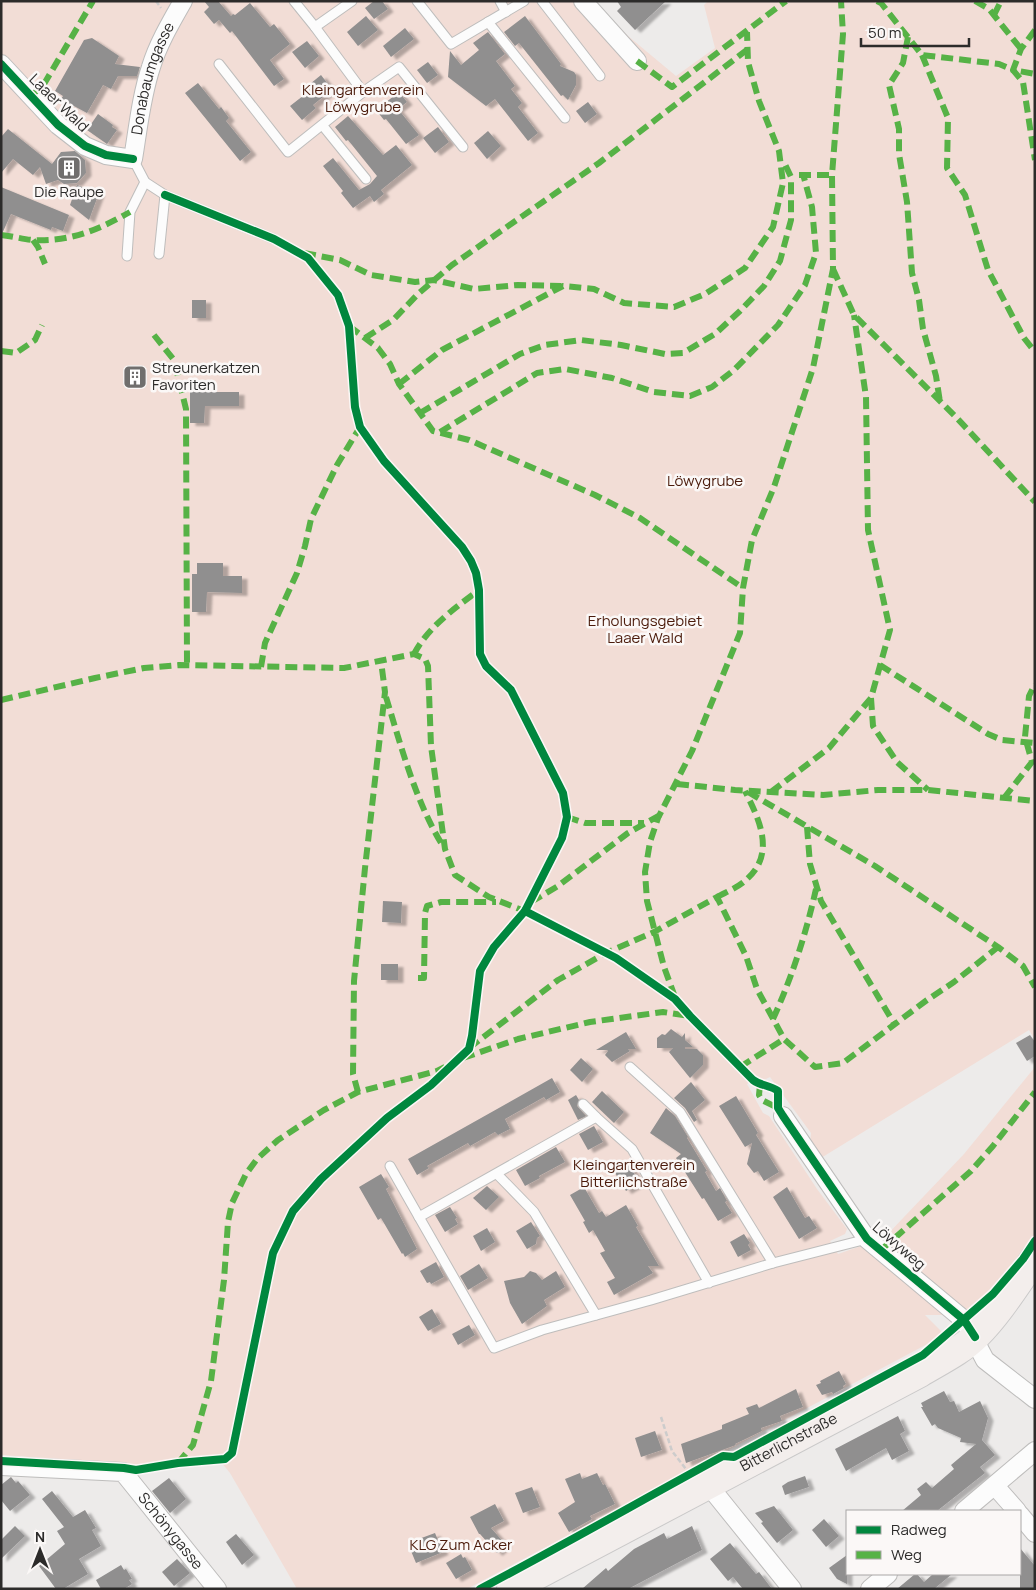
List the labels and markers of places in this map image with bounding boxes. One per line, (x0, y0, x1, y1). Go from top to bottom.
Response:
building icon: Die Raupe (56, 155, 82, 181)
place label: Die Raupe (34, 181, 104, 202)
place label: Streunerkatzen Favoriten (152, 357, 260, 395)
building icon: Streunerkatzen Favoriten (122, 364, 148, 390)

